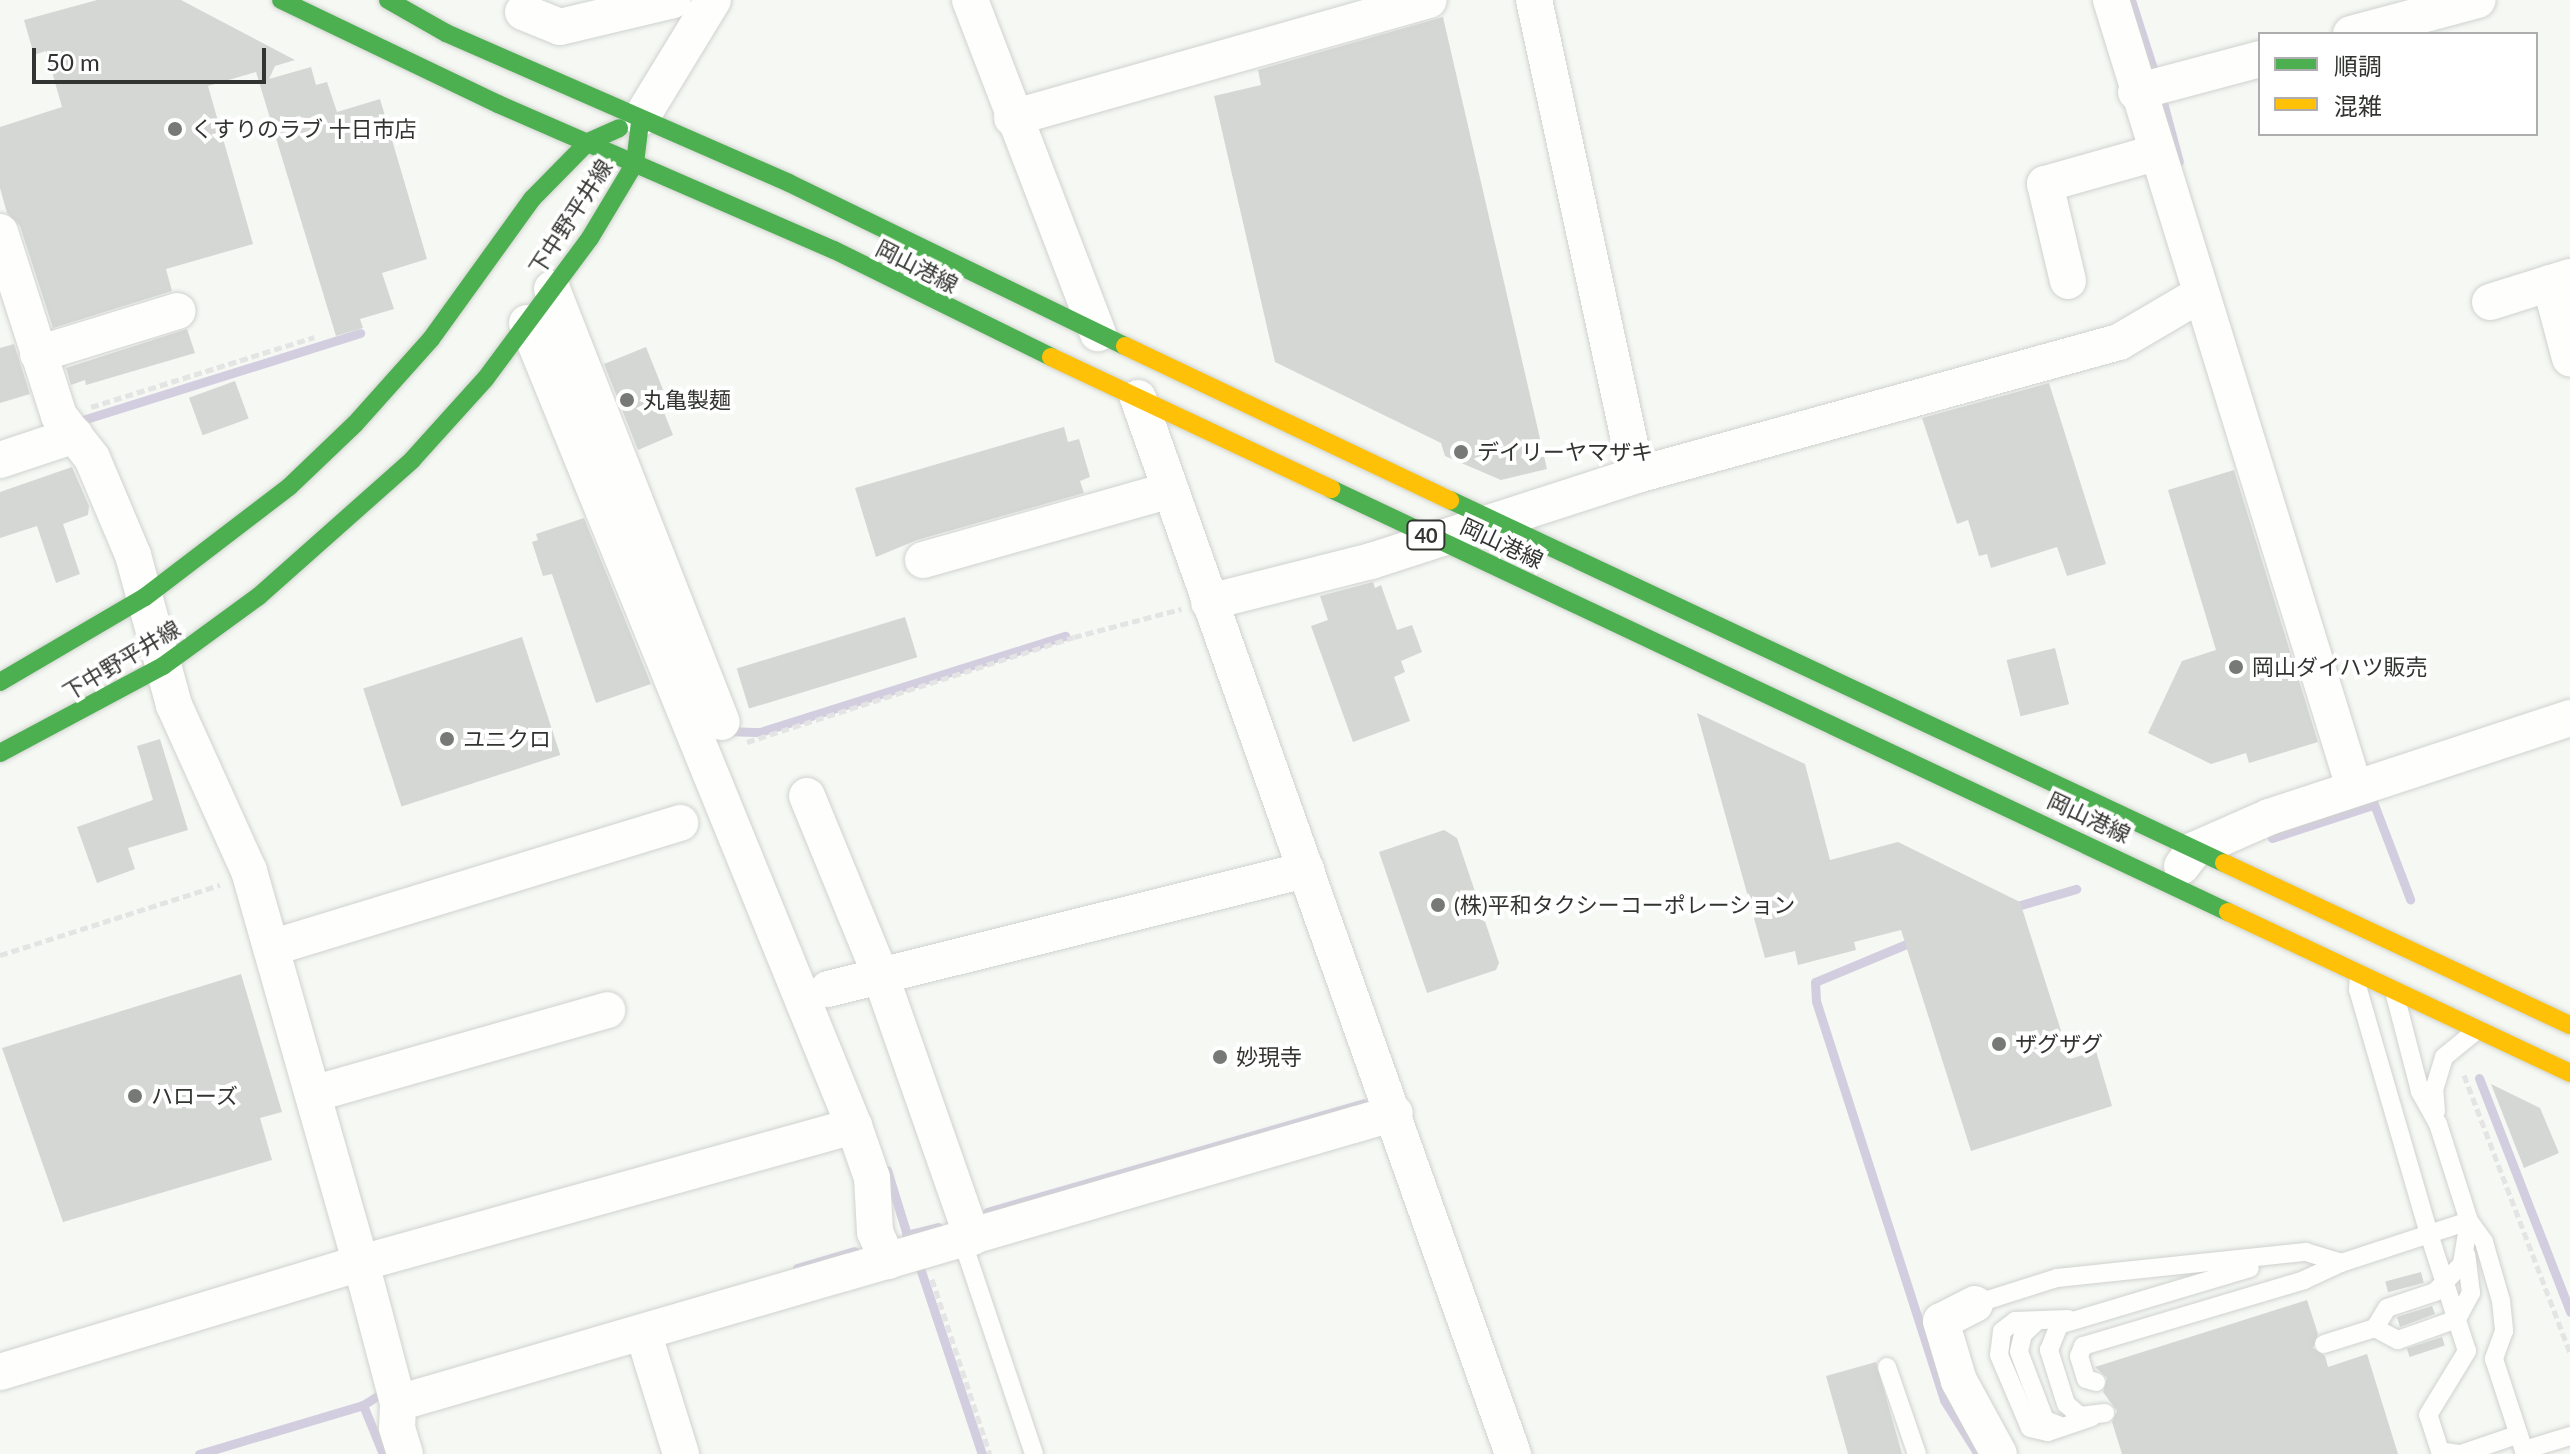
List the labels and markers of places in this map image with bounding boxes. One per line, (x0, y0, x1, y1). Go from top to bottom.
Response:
place label: くすりのラブ 十日市店 (191, 116, 417, 142)
marker: くすりのラブ 十日市店 (166, 120, 184, 138)
place label: 丸亀製麺 (643, 387, 731, 413)
marker: 丸亀製麺 (618, 391, 636, 409)
place label: デイリーヤマザキ (1477, 439, 1653, 465)
marker: デイリーヤマザキ (1452, 443, 1470, 461)
place label: 岡山ダイハツ販売 (2252, 654, 2428, 680)
marker: 岡山ダイハツ販売 (2227, 658, 2245, 676)
place label: ユニクロ (463, 726, 551, 752)
marker: ユニクロ (438, 730, 456, 748)
place label: (株)平和タクシーコーポレーション (1454, 892, 1796, 918)
marker: (株)平和タクシーコーポレーション (1429, 896, 1447, 914)
place label: ザグザグ (2015, 1031, 2103, 1057)
marker: ザグザグ (1990, 1035, 2008, 1053)
place label: 妙現寺 (1236, 1044, 1302, 1070)
marker: 妙現寺 (1211, 1048, 1229, 1066)
place label: ハローズ (151, 1083, 239, 1109)
marker: ハローズ (126, 1087, 144, 1105)

